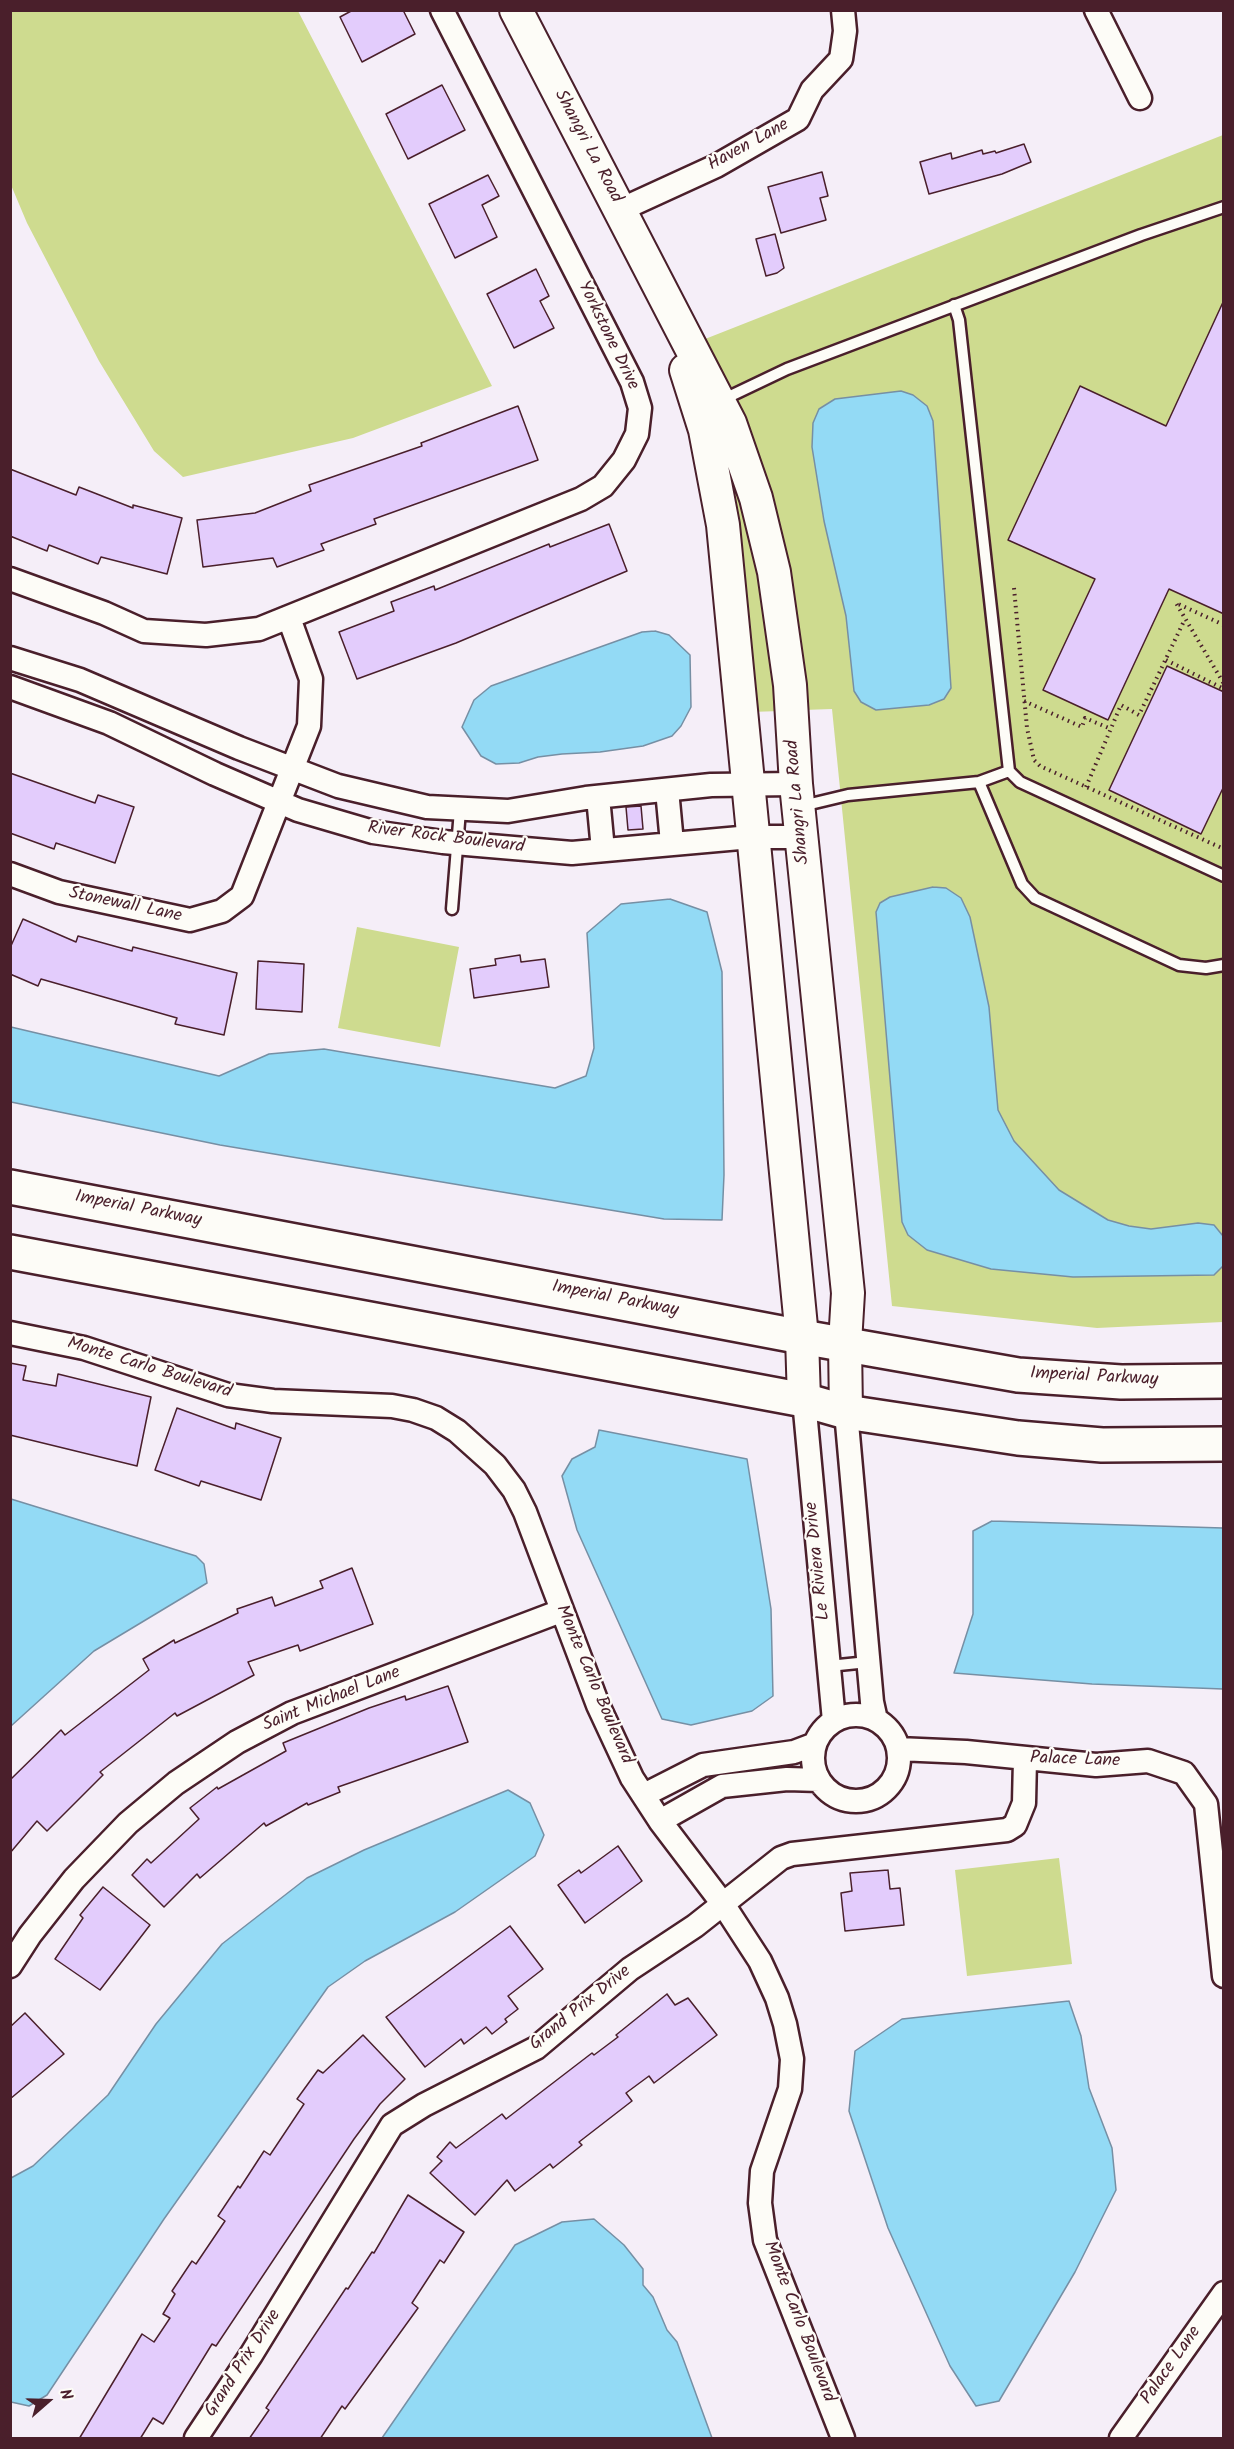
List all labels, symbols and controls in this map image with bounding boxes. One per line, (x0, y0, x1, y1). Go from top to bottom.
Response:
street label: Shangri La Road (548, 87, 626, 207)
street label: Haven Lane (705, 115, 793, 177)
street label: Yorkstone Drive (571, 278, 643, 394)
street label: Shangri La Road (783, 739, 815, 865)
street label: River Rock Boulevard (366, 819, 526, 859)
street label: Stonewall Lane (67, 883, 183, 929)
street label: Imperial Parkway (73, 1187, 203, 1233)
street label: Imperial Parkway (550, 1277, 680, 1323)
street label: Monte Carlo Boulevard (64, 1334, 234, 1404)
street label: Imperial Parkway (1029, 1364, 1159, 1392)
street label: Le Riviera Drive (802, 1501, 836, 1621)
street label: Monte Carlo Boulevard (550, 1602, 636, 1768)
street label: Saint Michael Lane (260, 1663, 404, 1737)
street label: Palace Lane (1029, 1749, 1121, 1773)
street label: Grand Prix Drive (526, 1962, 636, 2056)
street label: Monte Carlo Boulevard (757, 2238, 839, 2406)
street label: Grand Prix Drive (201, 2306, 287, 2422)
street label: Palace Lane (1137, 2323, 1207, 2409)
north arrow (18, 2371, 78, 2431)
text: N (52, 2386, 79, 2404)

